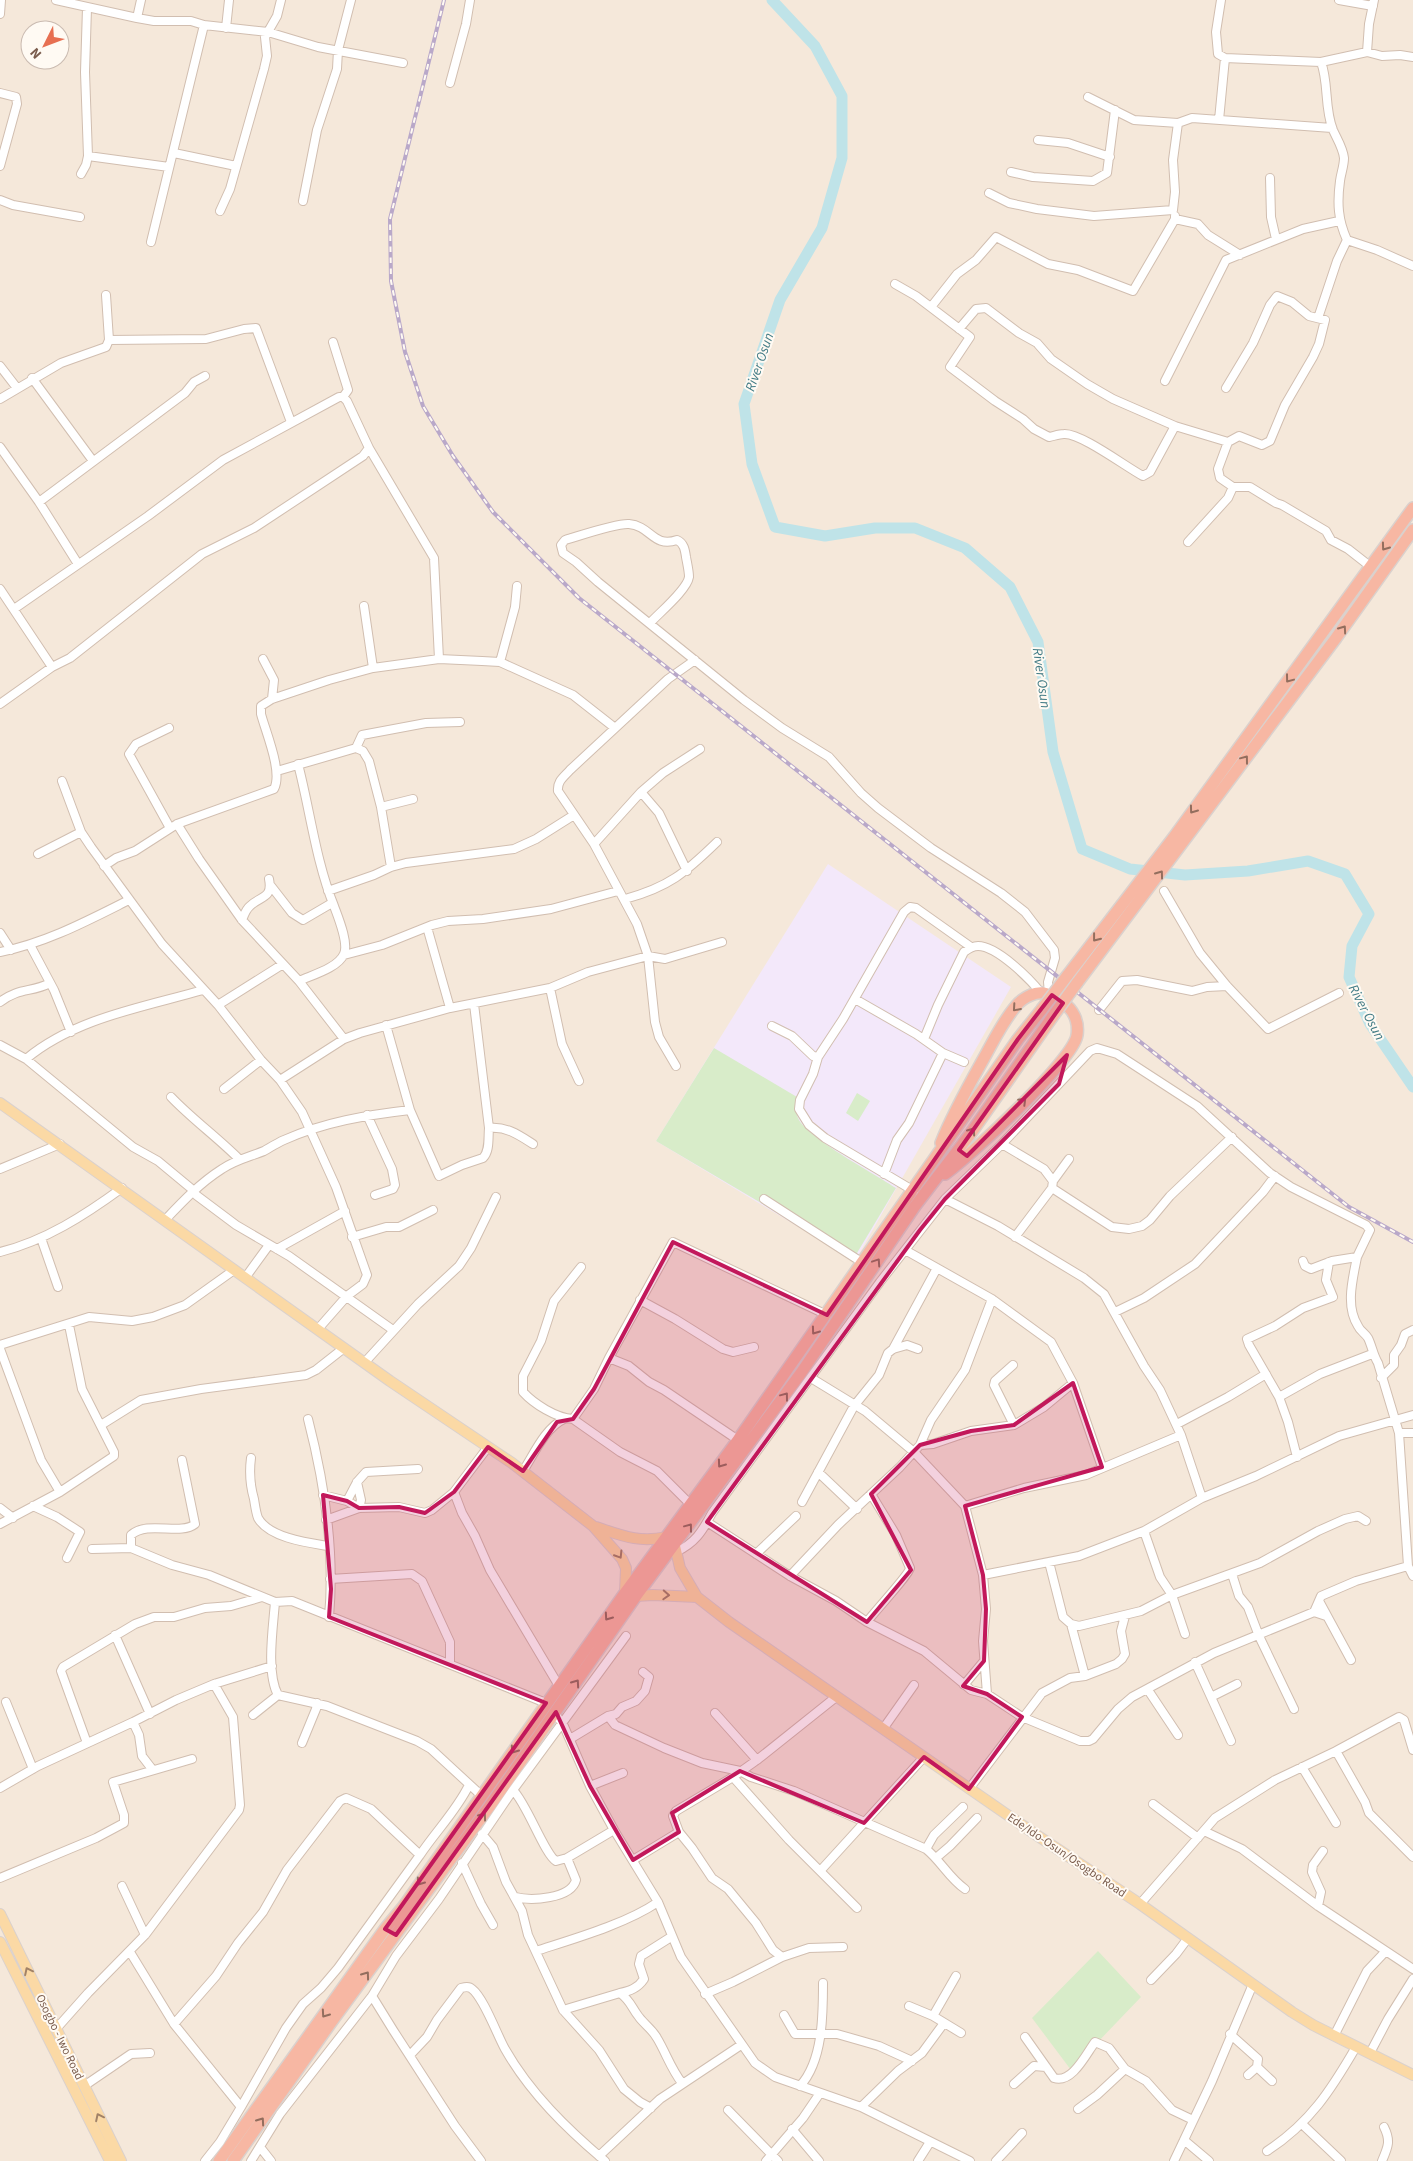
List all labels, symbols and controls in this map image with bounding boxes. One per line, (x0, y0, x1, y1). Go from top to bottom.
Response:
north arrow (20, 20, 70, 70)
text: N (26, 43, 47, 63)
water label: River Osun (741, 330, 779, 394)
one-way arrow (1381, 542, 1391, 551)
one-way arrow (1337, 626, 1345, 635)
water label: River Osun (1027, 647, 1055, 710)
one-way arrow (1287, 673, 1295, 682)
one-way arrow (1239, 755, 1248, 765)
one-way arrow (1190, 804, 1199, 814)
one-way arrow (1154, 871, 1162, 880)
one-way arrow (1094, 932, 1102, 941)
water label: River Osun (1343, 981, 1389, 1044)
one-way arrow (1012, 1002, 1021, 1011)
one-way arrow (1017, 1098, 1026, 1107)
one-way arrow (966, 1127, 976, 1136)
one-way arrow (871, 1258, 880, 1268)
one-way arrow (812, 1325, 821, 1335)
one-way arrow (779, 1392, 788, 1402)
one-way arrow (718, 1458, 727, 1467)
one-way arrow (683, 1523, 692, 1533)
one-way arrow (613, 1550, 622, 1559)
one-way arrow (663, 1590, 671, 1601)
one-way arrow (605, 1611, 614, 1621)
one-way arrow (570, 1679, 579, 1689)
one-way arrow (511, 1744, 520, 1753)
street label: Ede/Ido-Osun/Osogbo Road (1004, 1809, 1130, 1902)
one-way arrow (477, 1813, 485, 1822)
one-way arrow (417, 1877, 426, 1886)
one-way arrow (24, 1967, 34, 1976)
one-way arrow (360, 1971, 369, 1981)
street label: Osogbo - Iwo Road (31, 1991, 88, 2083)
one-way arrow (322, 2008, 331, 2017)
one-way arrow (95, 2113, 106, 2122)
one-way arrow (255, 2117, 264, 2127)

